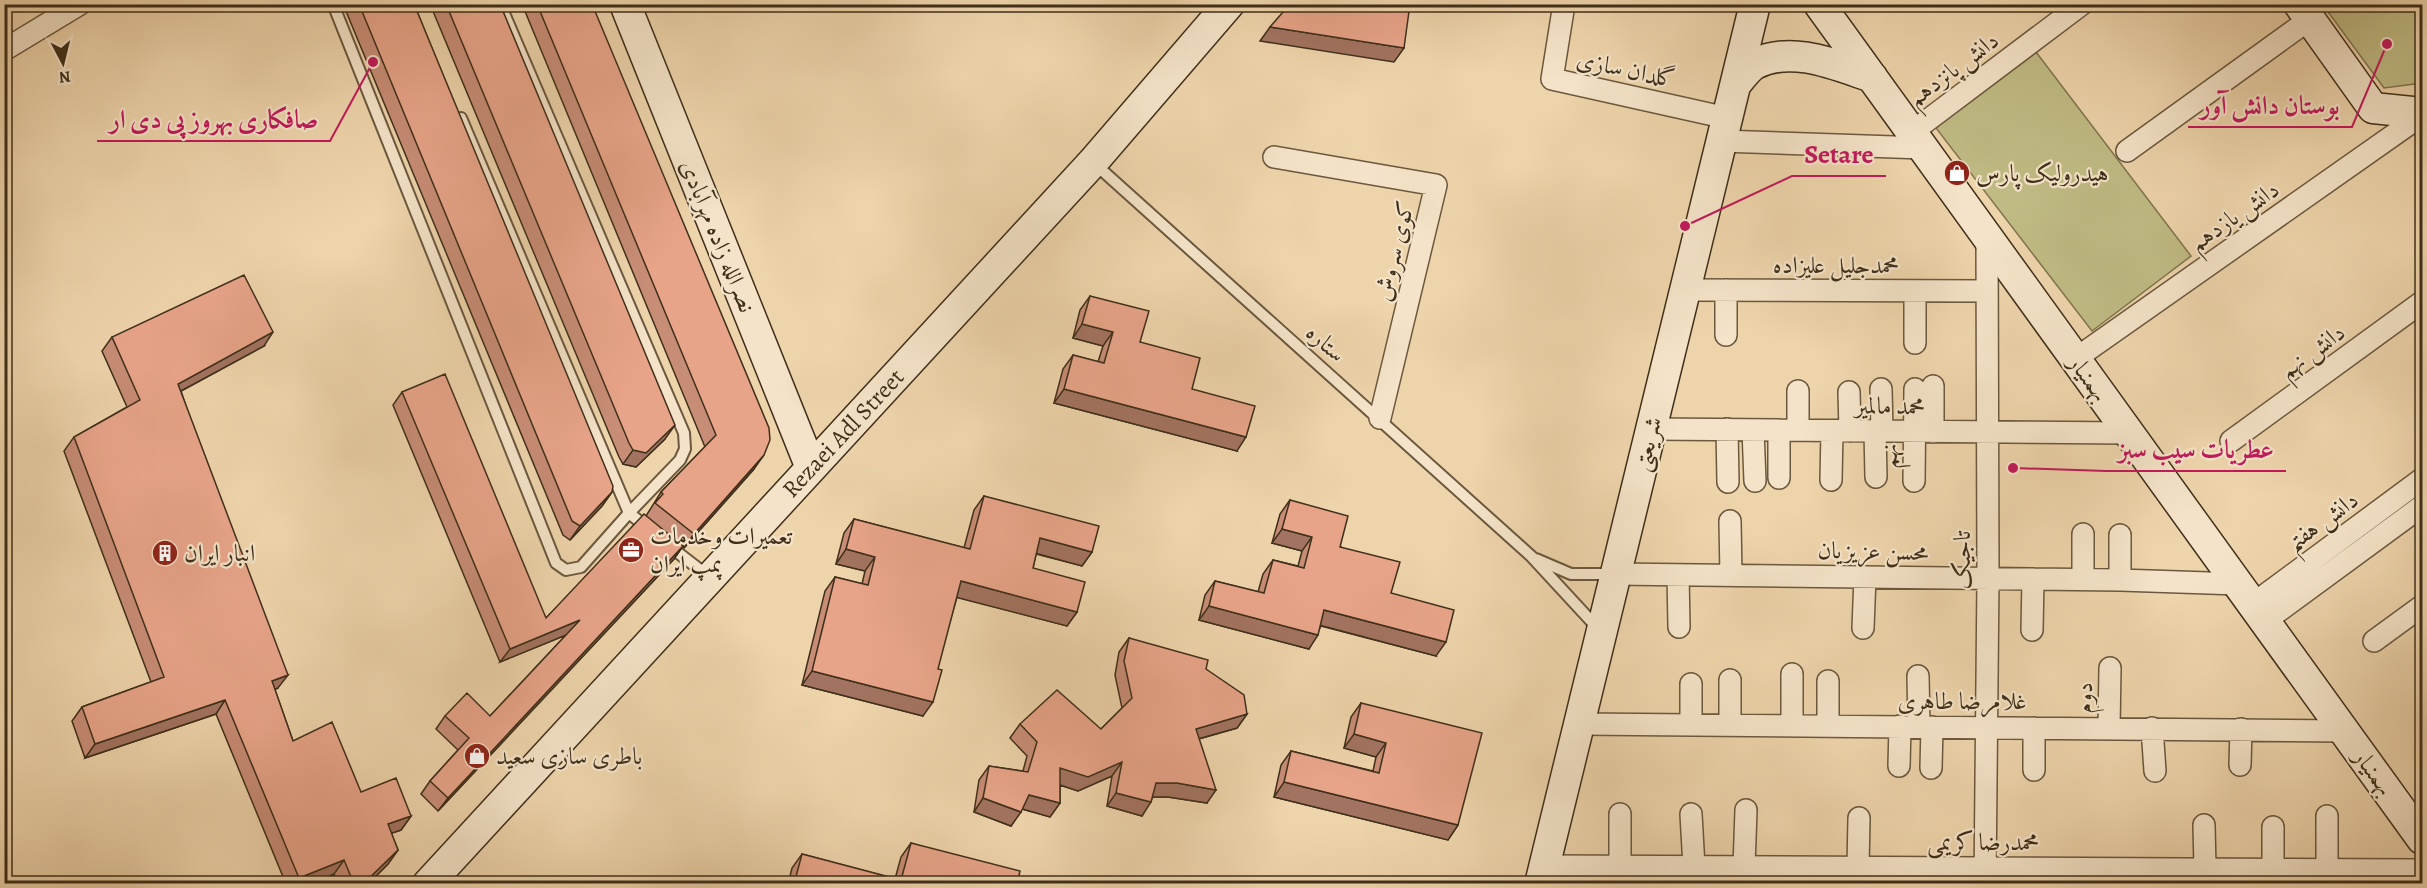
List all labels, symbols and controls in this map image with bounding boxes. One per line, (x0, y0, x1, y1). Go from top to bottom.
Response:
street label: دانش پانزدهم (1901, 24, 2009, 119)
north arrow (33, 33, 93, 93)
street label: گلدان سازی (1574, 43, 1678, 95)
text: N (57, 65, 72, 89)
callout: بوستان دانش آور (2188, 83, 2352, 127)
text: بوستان دانش آور (2197, 88, 2340, 123)
callout: صافکاری بهروز پی دی ار (97, 97, 330, 141)
text: صافکاری بهروز پی دی ار (107, 102, 318, 140)
callout: Setare (1792, 132, 1886, 176)
text: Setare (1804, 137, 1874, 172)
street label: نصرالله زاده مهرآبادی (673, 155, 763, 317)
place label: هیدرولیک پارس (1976, 157, 2109, 190)
shop icon: هیدرولیک پارس (1942, 158, 1972, 188)
street label: دانش یازدهم (2183, 173, 2289, 264)
street label: کوی سروش (1366, 198, 1422, 304)
street label: محمدجلیل علیزاده (1773, 249, 1899, 282)
street label: دانش نهم (2273, 316, 2355, 391)
street label: ستاره (1299, 317, 1353, 369)
street label: بهمنیار (2060, 346, 2117, 408)
street label: Rezaei Adl Street (775, 362, 911, 504)
street label: محمد مالمیر (1852, 389, 1925, 423)
street label: شریعتی (1625, 413, 1670, 475)
callout: عطریات سیب سبز (2106, 427, 2286, 471)
text: عطریات سیب سبز (2115, 432, 2274, 467)
street label: نهم (1873, 443, 1911, 469)
street label: دانش هفتم (2279, 484, 2369, 565)
place label: تعمیرات وخدمات پمپ ایران (650, 520, 793, 581)
street label: تاجیک (1946, 530, 1978, 589)
street label: محسن عزیزیان (1817, 534, 1929, 569)
office icon: تعمیرات وخدمات پمپ ایران (616, 535, 646, 565)
place label: انبار ایران (184, 537, 255, 569)
building icon: انبار ایران (150, 538, 180, 568)
street label: دوم (2068, 682, 2105, 714)
street label: غلامرضا طاهری (1897, 685, 2027, 718)
place label: باطری سازی سعید (496, 740, 642, 772)
street label: بهمنیار (2345, 740, 2402, 802)
shop icon: باطری سازی سعید (462, 741, 492, 771)
street label: محمدرضا کریمی (1927, 826, 2039, 859)

